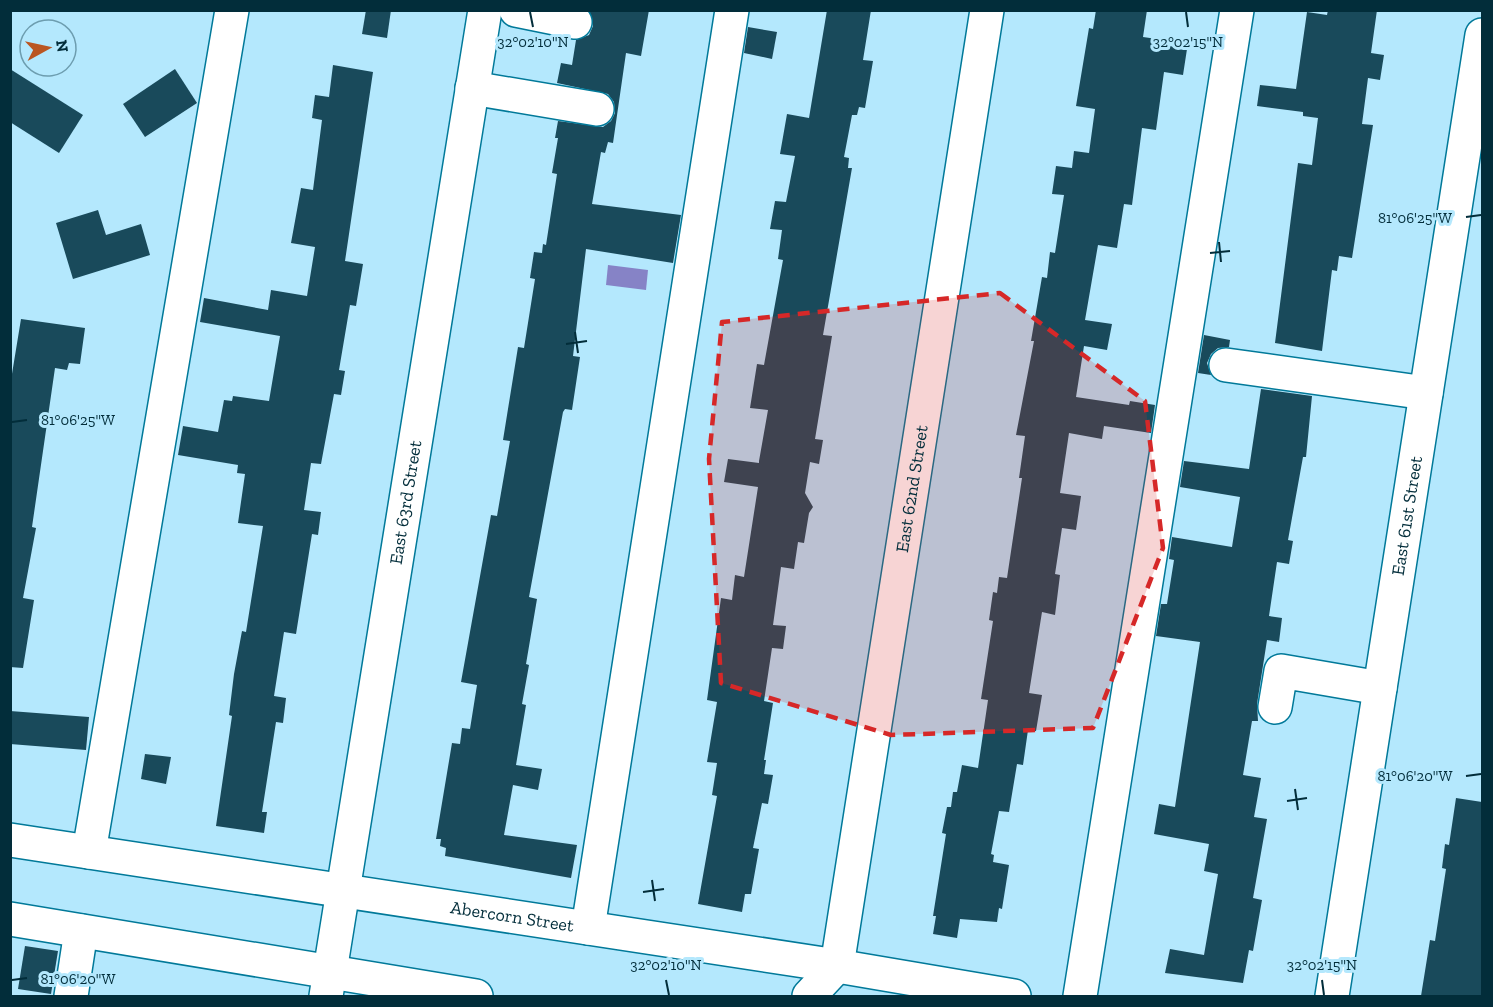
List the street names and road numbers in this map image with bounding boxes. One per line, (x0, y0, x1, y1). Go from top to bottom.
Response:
street label: East 62nd Street (891, 423, 933, 554)
street label: East 63rd Street (385, 438, 426, 566)
street label: East 61st Street (1387, 454, 1427, 577)
street label: Abercorn Street (449, 896, 576, 937)

